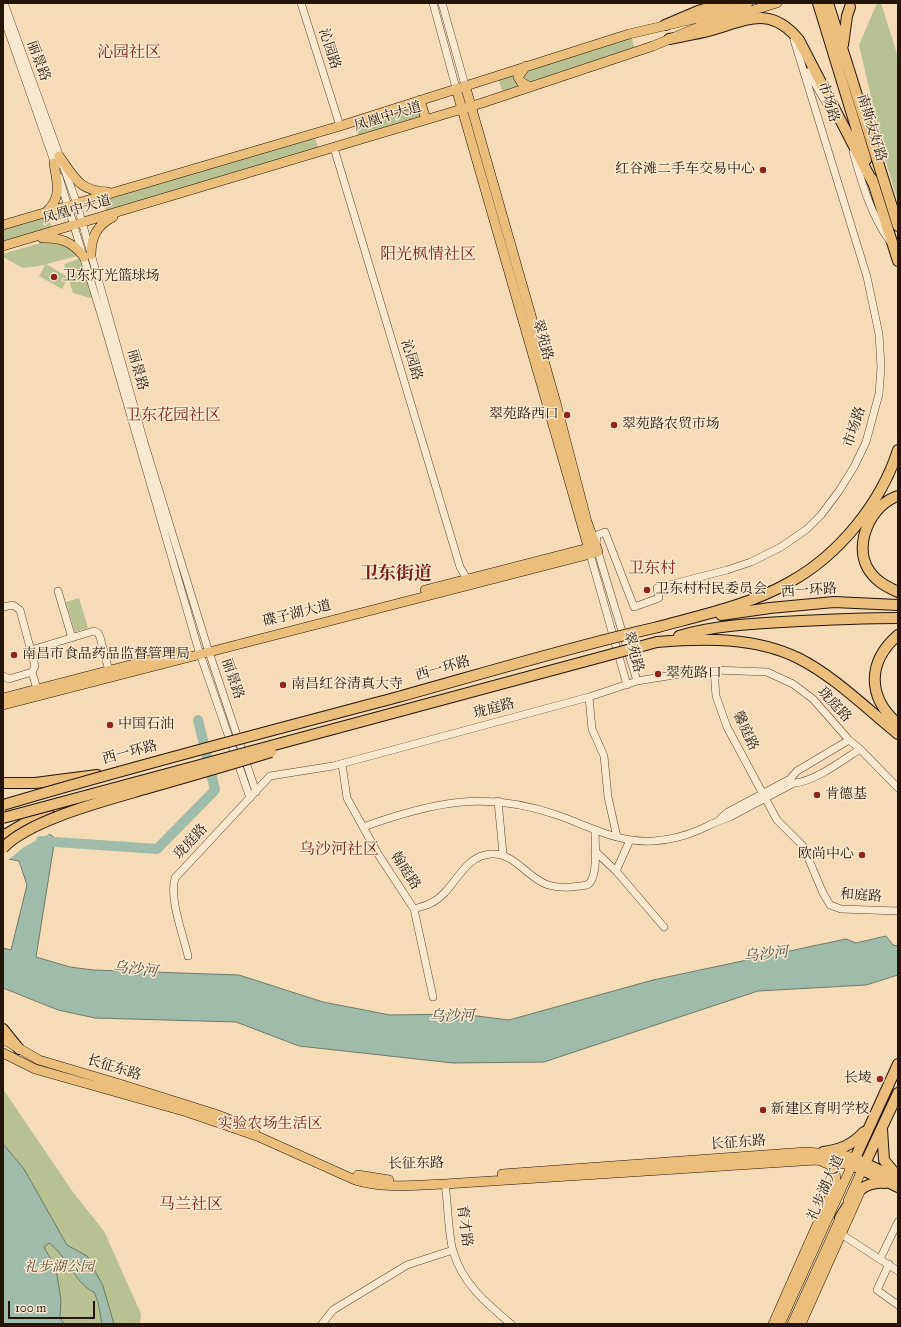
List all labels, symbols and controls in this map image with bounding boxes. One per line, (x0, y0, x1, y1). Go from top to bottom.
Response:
street label: 沁园路 (315, 26, 343, 72)
street label: 丽景路 (23, 38, 53, 84)
district label: 沁园社区 (97, 43, 161, 63)
street label: 市场路 (814, 79, 842, 125)
street label: 南斯友好路 (853, 92, 889, 164)
street label: 凤凰中大道 (352, 99, 424, 135)
place label: 红谷滩二手车交易中心 (615, 162, 755, 178)
marker: 红谷滩二手车交易中心 (758, 165, 768, 175)
street label: 凤凰中大道 (41, 192, 113, 228)
district label: 阳光枫情社区 (380, 245, 476, 265)
place label: 卫东灯光篮球场 (62, 269, 160, 285)
marker: 卫东灯光篮球场 (49, 272, 59, 282)
street label: 翠苑路 (528, 317, 556, 363)
street label: 沁园路 (397, 337, 425, 383)
street label: 丽景路 (123, 347, 151, 393)
street label: 市场路 (841, 404, 869, 450)
district label: 卫东花园社区 (125, 406, 221, 426)
place label: 翠苑路西口 (489, 407, 559, 423)
marker: 翠苑路西口 (562, 410, 572, 420)
place label: 翠苑路农贸市场 (622, 417, 720, 433)
marker: 翠苑路农贸市场 (609, 420, 619, 430)
district label: 卫东村 (628, 559, 676, 579)
district label: 卫东街道 (360, 564, 432, 586)
street label: 西一环路 (780, 581, 838, 601)
place label: 卫东村村民委员会 (655, 582, 767, 598)
marker: 卫东村村民委员会 (642, 585, 652, 595)
street label: 碟子湖大道 (261, 597, 333, 631)
street label: 翠苑路 (619, 630, 647, 674)
place label: 南昌市食品药品监督管理局 (22, 647, 190, 663)
marker: 南昌市食品药品监督管理局 (9, 650, 19, 660)
street label: 西一环路 (414, 653, 472, 685)
street label: 丽景路 (217, 656, 247, 702)
place label: 翠苑路口 (666, 666, 722, 682)
marker: 翠苑路口 (653, 669, 663, 679)
place label: 南昌红谷清真大寺 (291, 677, 403, 693)
marker: 南昌红谷清真大寺 (278, 680, 288, 690)
street label: 珑庭路 (814, 684, 854, 726)
street label: 珑庭路 (472, 695, 516, 723)
street label: 馨庭路 (729, 708, 761, 754)
place label: 中国石油 (118, 717, 174, 733)
marker: 中国石油 (105, 720, 115, 730)
street label: 西一环路 (101, 738, 159, 768)
place label: 肯德基 (825, 787, 867, 803)
marker: 肯德基 (812, 790, 822, 800)
street label: 珑庭路 (171, 821, 211, 863)
district label: 乌沙河社区 (299, 840, 379, 860)
place label: 欧尚中心 (798, 847, 854, 863)
street label: 翰庭路 (387, 849, 423, 893)
marker: 欧尚中心 (857, 850, 867, 860)
street label: 和庭路 (839, 886, 883, 906)
water label: 乌沙河 (743, 944, 789, 966)
water label: 乌沙河 (112, 958, 158, 982)
water label: 乌沙河 (429, 1008, 475, 1026)
street label: 长征东路 (85, 1052, 143, 1084)
place label: 长堎 (844, 1071, 872, 1087)
marker: 长堎 (875, 1074, 885, 1084)
place label: 新建区育明学校 (771, 1102, 869, 1118)
marker: 新建区育明学校 (758, 1105, 768, 1115)
district label: 实验农场生活区 (218, 1115, 322, 1133)
street label: 长征东路 (709, 1133, 767, 1153)
street label: 礼步湖大道 (804, 1153, 848, 1223)
street label: 长征东路 (388, 1155, 444, 1173)
district label: 马兰社区 (159, 1195, 223, 1215)
street label: 育才路 (453, 1204, 475, 1248)
park label: 礼步湖公园 (24, 1260, 94, 1276)
scale bar (10, 1293, 97, 1319)
text: 100 m (15, 1301, 46, 1315)

